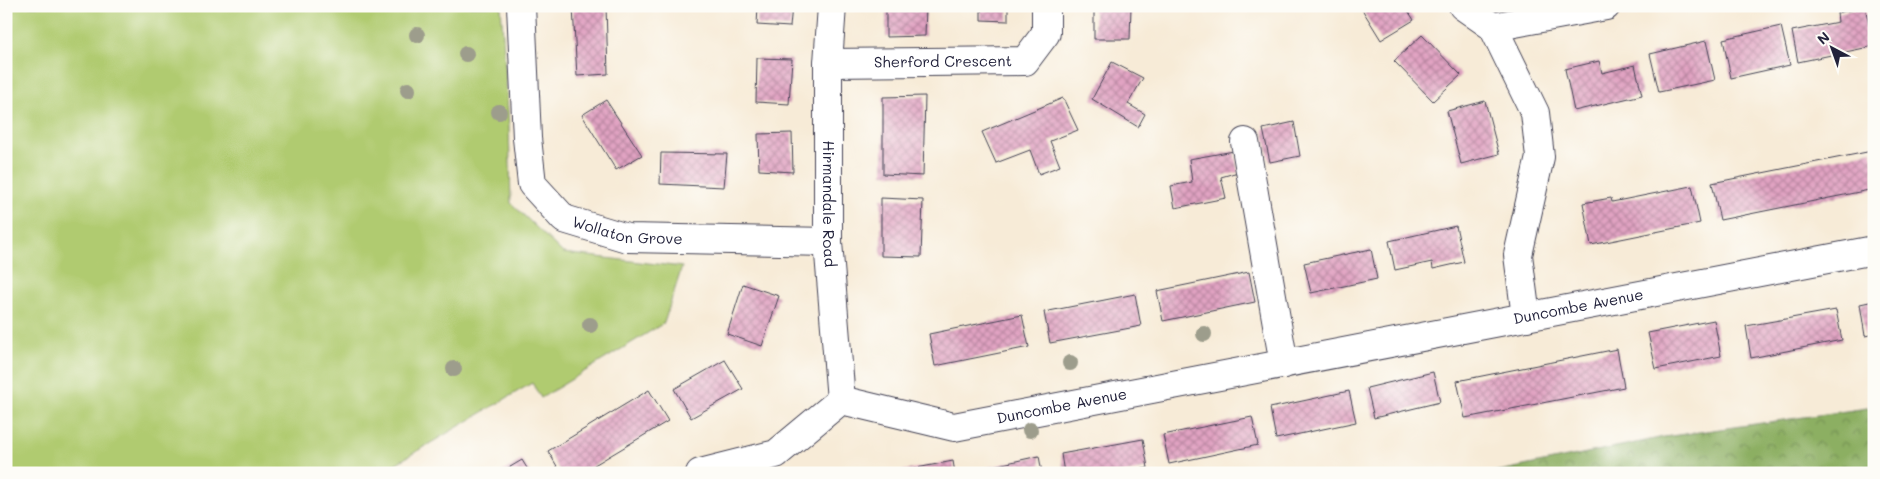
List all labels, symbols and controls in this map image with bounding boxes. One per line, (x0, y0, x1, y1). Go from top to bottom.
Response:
north arrow (1808, 22, 1858, 72)
text: N (1813, 27, 1833, 48)
street label: Sherford Crescent (874, 50, 1012, 72)
street label: Hirmandale Road (819, 141, 841, 268)
street label: Wollaton Grove (570, 211, 683, 248)
street label: Duncombe Avenue (1511, 284, 1645, 328)
street label: Duncombe Avenue (995, 383, 1128, 428)

